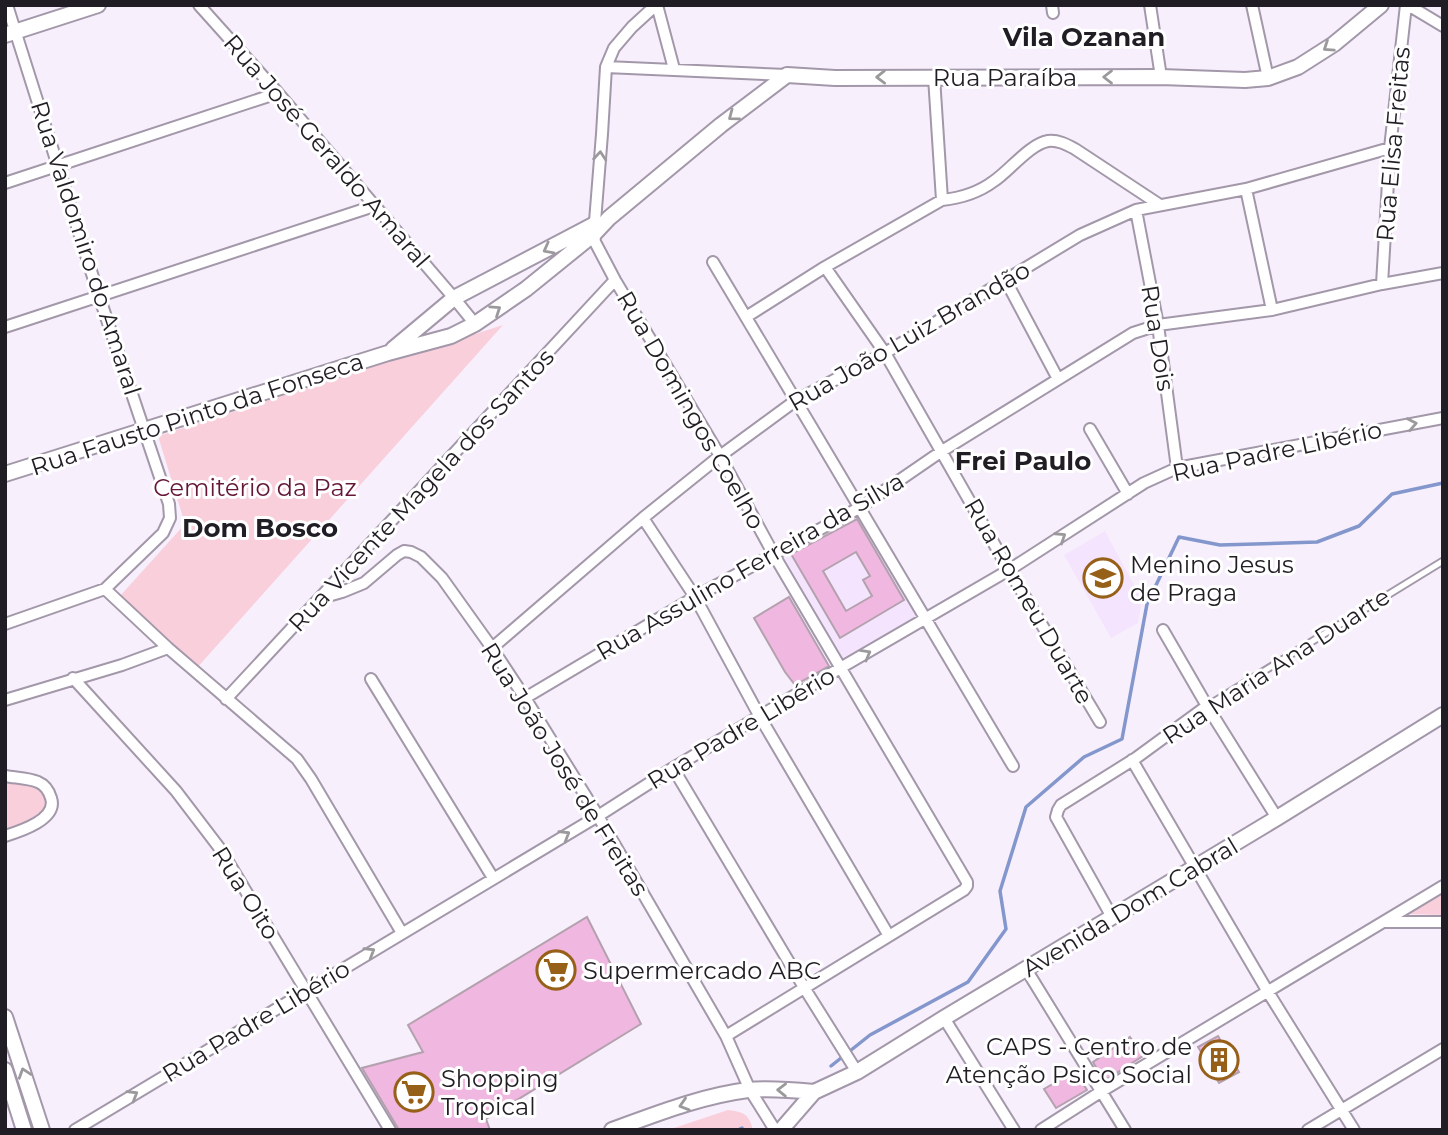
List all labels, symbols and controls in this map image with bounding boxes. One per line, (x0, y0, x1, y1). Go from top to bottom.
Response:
district label: Vila Ozanan (1002, 21, 1165, 53)
street label: Rua José Geraldo Amaral (218, 28, 436, 274)
one-way arrow (1323, 39, 1336, 52)
street label: Rua Elisa Freitas (1370, 45, 1416, 243)
street label: Rua Paraíba (933, 63, 1077, 92)
one-way arrow (875, 69, 885, 85)
one-way arrow (1102, 69, 1113, 85)
street label: Rua Valdomiro do Amaral (25, 97, 147, 399)
one-way arrow (728, 108, 740, 121)
one-way arrow (592, 151, 607, 162)
one-way arrow (543, 241, 555, 254)
street label: Rua João Luiz Brandão (783, 255, 1035, 417)
street label: Rua Dois (1135, 283, 1181, 393)
street label: Rua Domingos Coelho (611, 286, 771, 534)
one-way arrow (489, 305, 502, 318)
street label: Rua Vicente Magela dos Santos (282, 343, 560, 637)
street label: Rua Fausto Pinto da Fonseca (27, 346, 367, 482)
street label: Rua Padre Libério (1169, 415, 1385, 487)
one-way arrow (1406, 417, 1418, 432)
district label: Frei Paulo (955, 445, 1091, 477)
street label: Rua Assulino Ferreira da Silva (591, 466, 909, 666)
park label: Cemitério da Paz (153, 473, 357, 502)
street label: Rua Romeu Duarte (958, 493, 1100, 709)
district label: Dom Bosco (182, 512, 338, 544)
one-way arrow (1053, 533, 1066, 545)
place label: Menino Jesus de Praga (1130, 550, 1294, 607)
school or university icon: Menino Jesus de Praga (1082, 557, 1124, 599)
street label: Rua Maria Ana Duarte (1157, 582, 1395, 750)
street label: Rua João José de Freitas (475, 637, 655, 901)
one-way arrow (858, 649, 871, 662)
street label: Rua Padre Libério (642, 661, 840, 795)
one-way arrow (558, 830, 571, 843)
street label: Avenida Dom Cabral (1017, 831, 1243, 983)
street label: Rua Oito (206, 841, 286, 945)
one-way arrow (363, 947, 376, 960)
supermarket icon: Supermercado ABC (535, 949, 577, 991)
street label: Rua Padre Libério (157, 954, 355, 1088)
place label: Supermercado ABC (583, 956, 821, 985)
place label: CAPS - Centro de Atenção Psico Social (946, 1032, 1192, 1089)
building icon: CAPS - Centro de Atenção Psico Social (1198, 1039, 1240, 1081)
place label: Shopping Tropical (441, 1064, 559, 1121)
one-way arrow (17, 1068, 32, 1080)
supermarket icon: Shopping Tropical (393, 1071, 435, 1113)
one-way arrow (777, 1082, 787, 1098)
one-way arrow (126, 1090, 139, 1103)
one-way arrow (678, 1097, 690, 1112)

